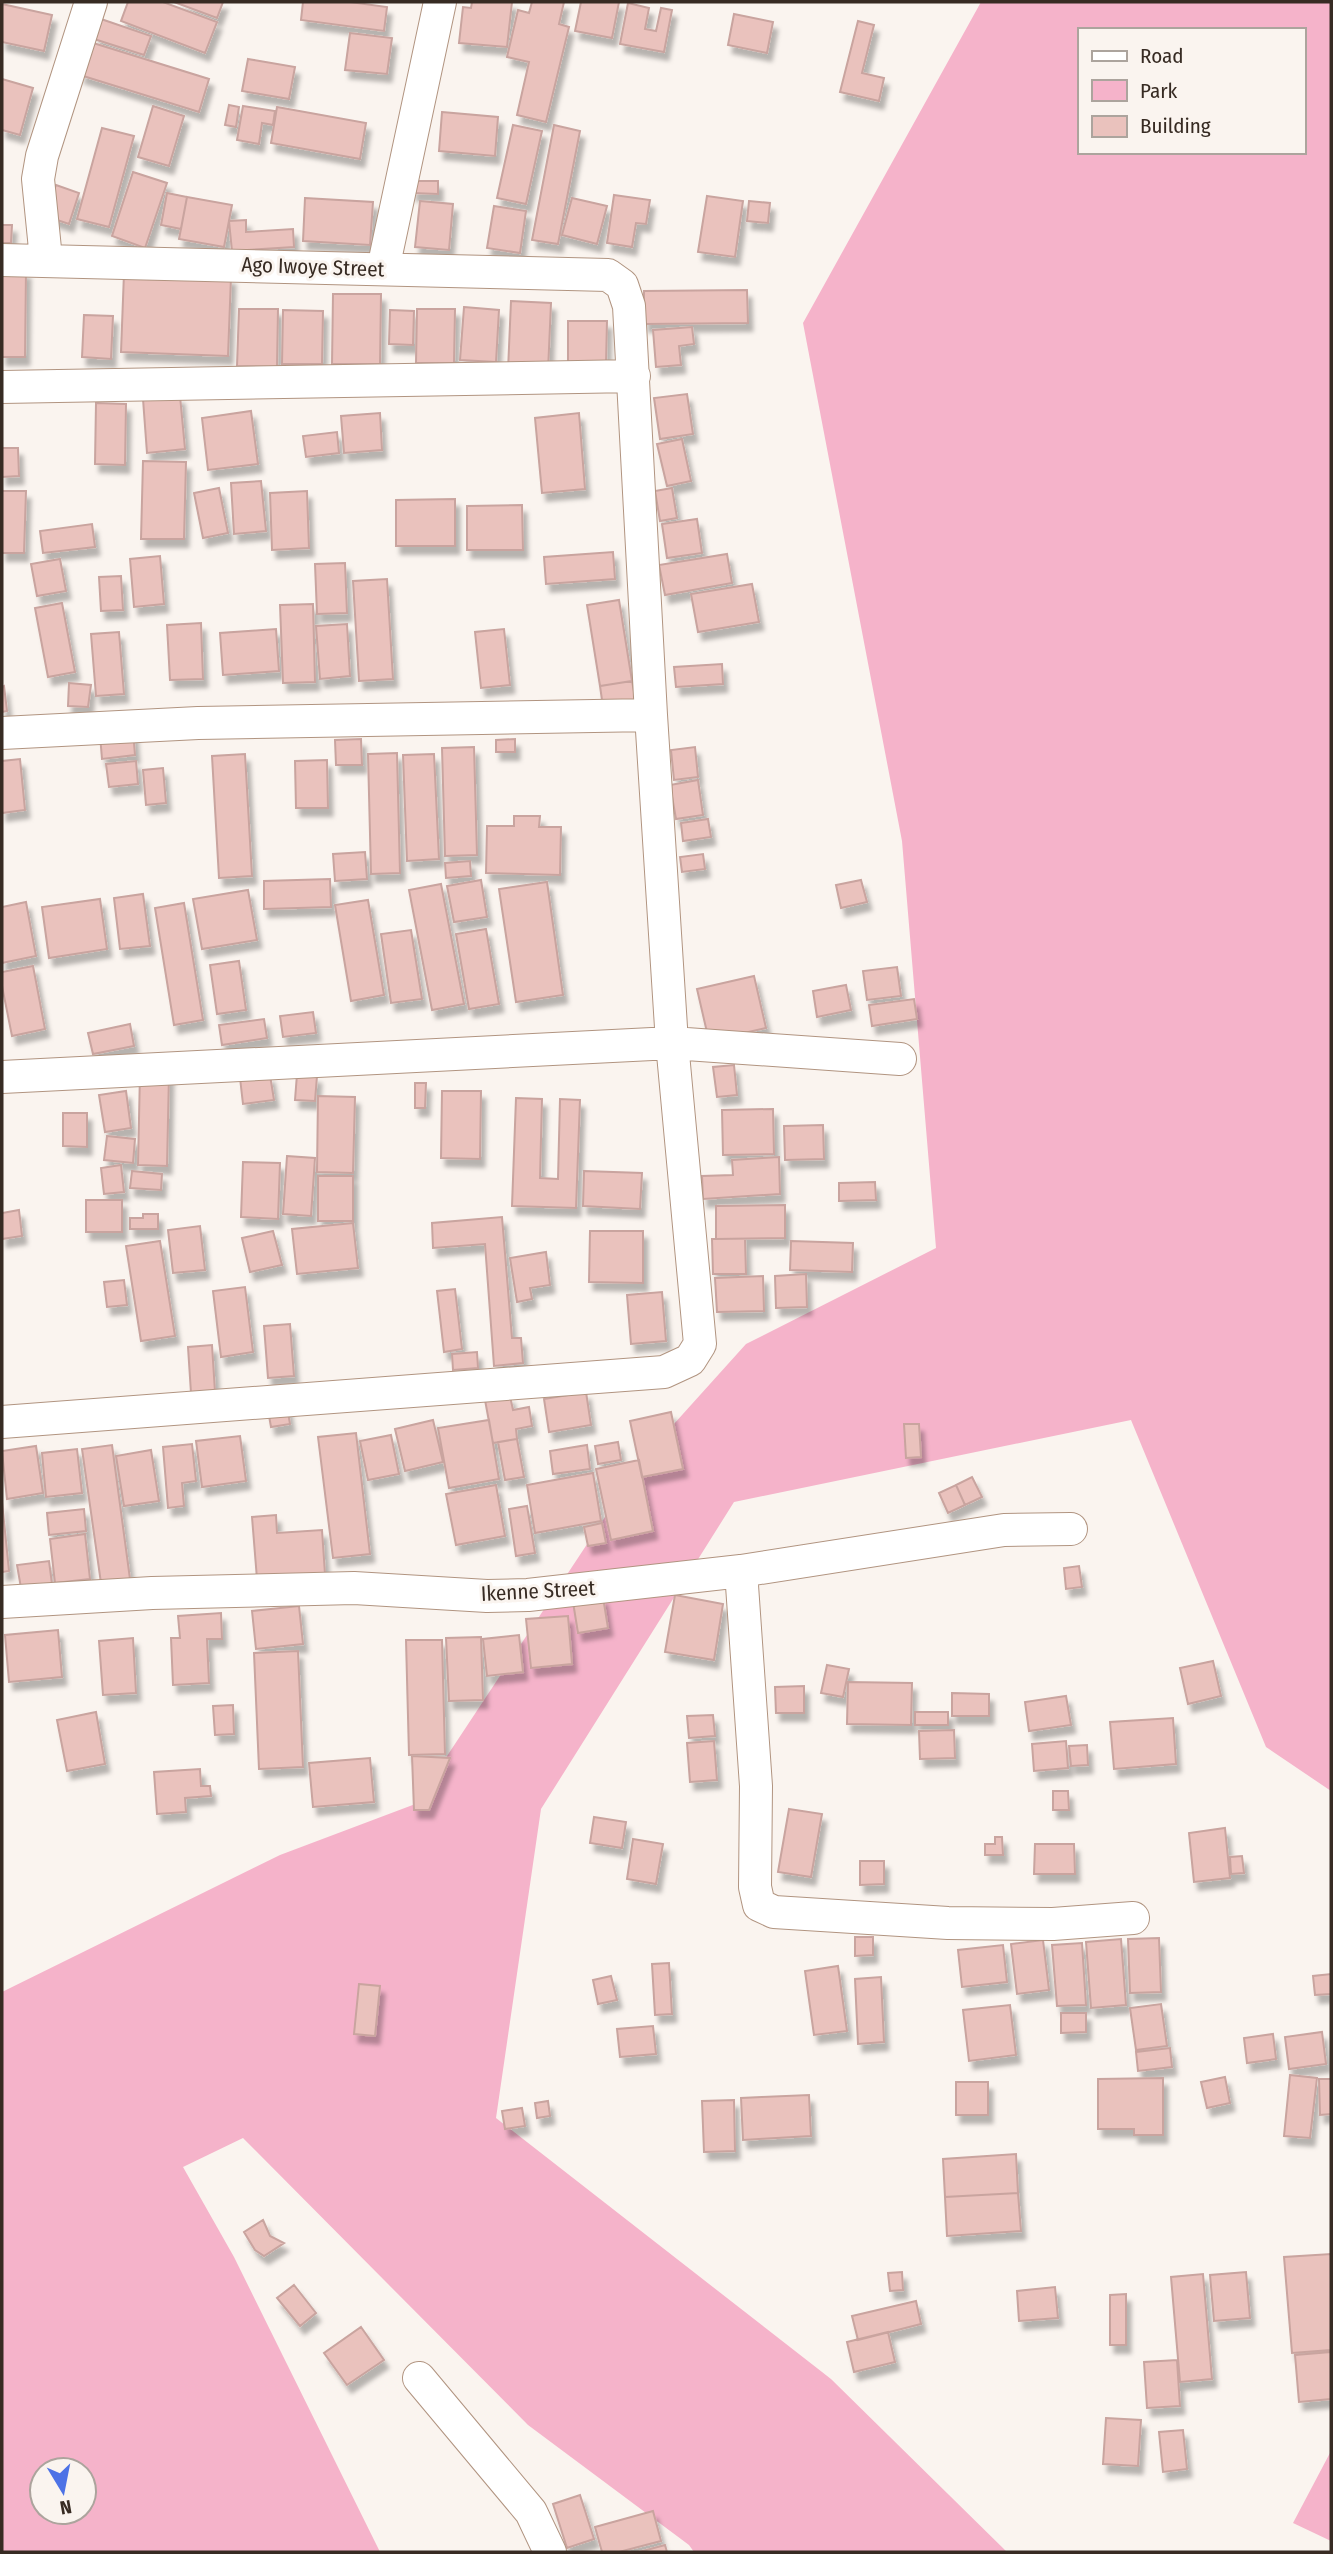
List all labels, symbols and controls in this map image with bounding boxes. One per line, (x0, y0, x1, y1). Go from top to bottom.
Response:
legend (1078, 28, 1305, 154)
text: Road (1140, 43, 1184, 69)
text: Park (1140, 78, 1178, 104)
text: Building (1140, 113, 1211, 139)
street label: Ago Iwoye Street (241, 252, 385, 282)
street label: Ikenne Street (480, 1575, 596, 1607)
north arrow (28, 2456, 98, 2526)
text: N (58, 2495, 73, 2520)

